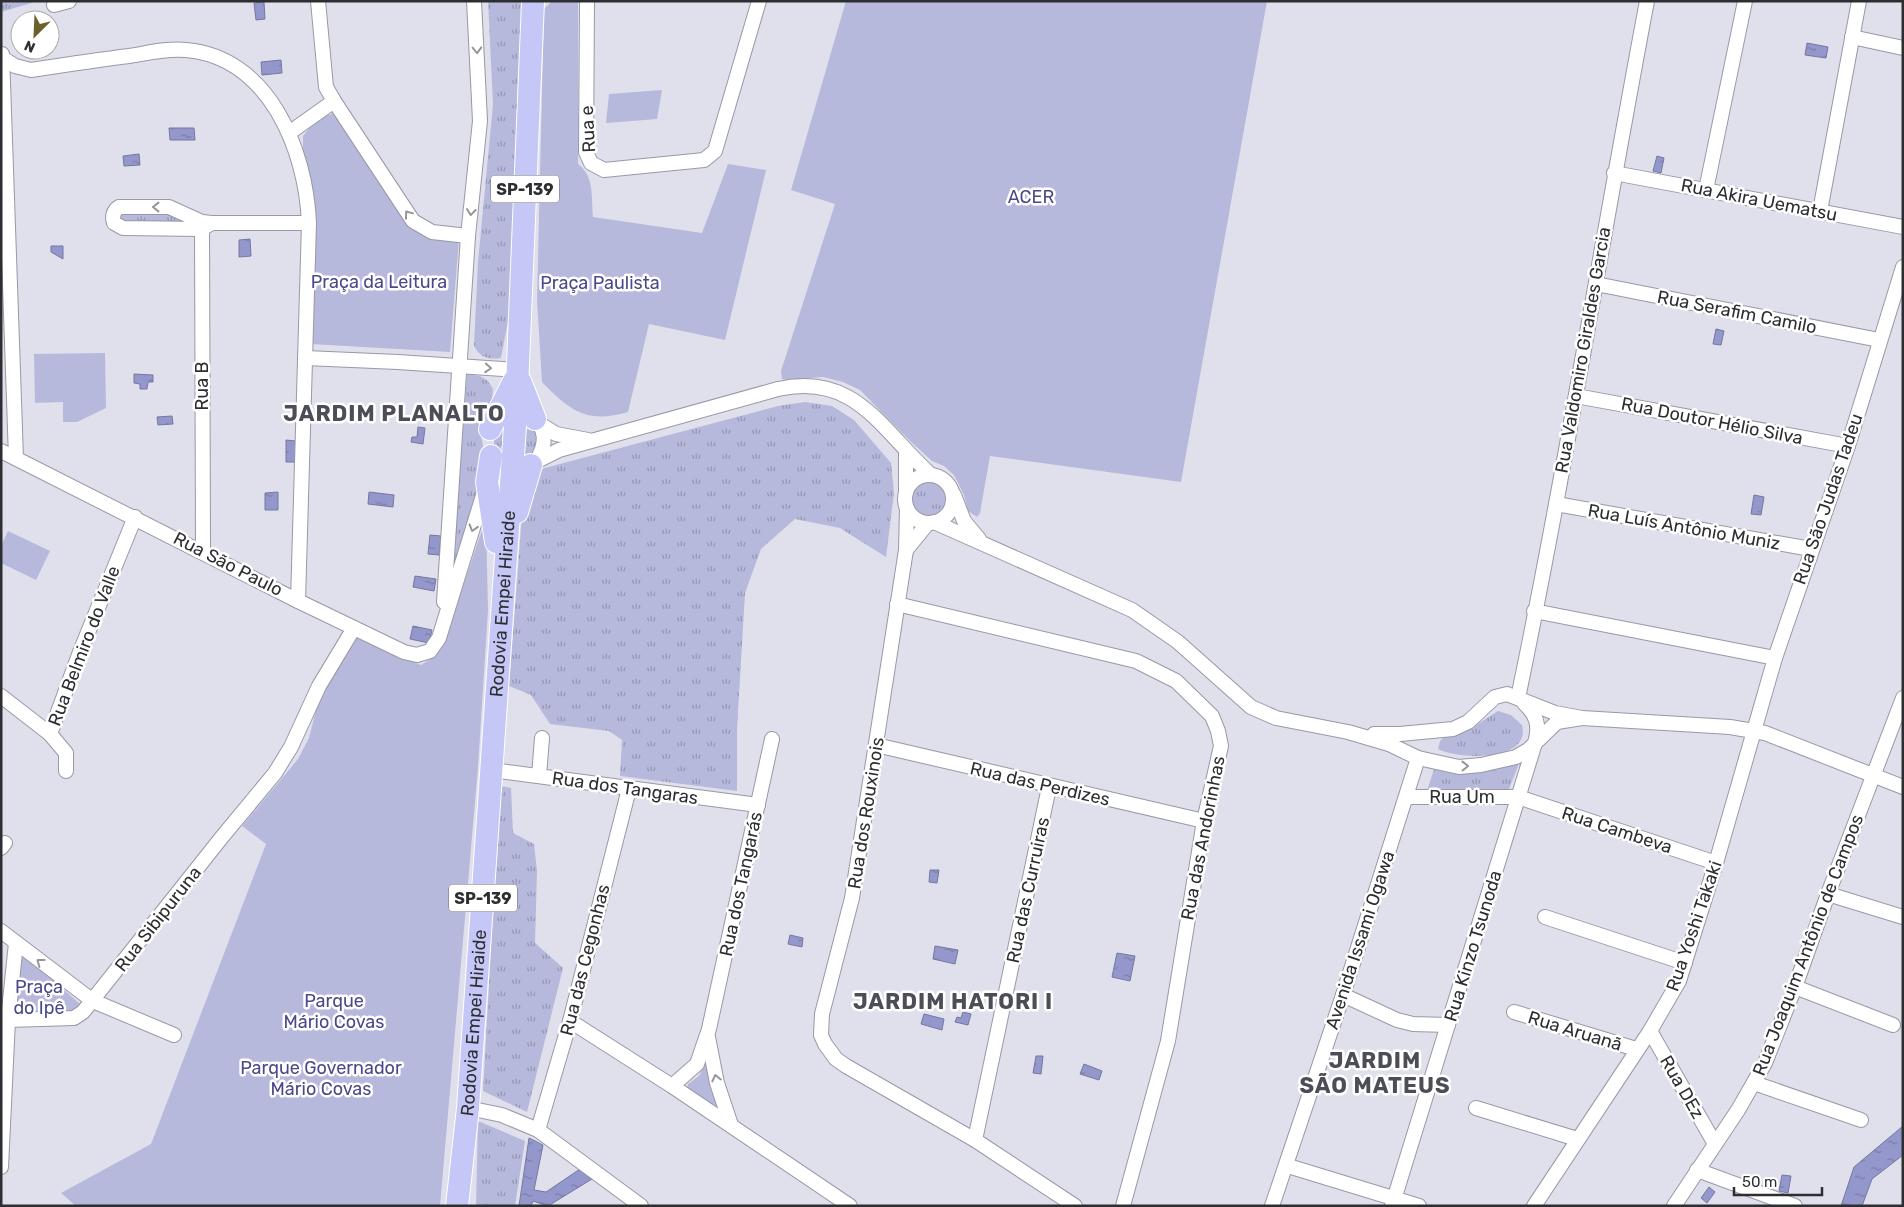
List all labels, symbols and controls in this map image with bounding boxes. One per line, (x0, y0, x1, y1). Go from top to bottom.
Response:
north arrow (10, 10, 60, 60)
text: N (22, 37, 38, 56)
one-way arrow (471, 46, 482, 54)
street label: Rua e (576, 105, 600, 153)
street label: Rua Akira Uematsu (1679, 174, 1839, 226)
road number: SP-139 (491, 175, 559, 202)
park label: ACER (1008, 186, 1054, 208)
one-way arrow (152, 202, 160, 212)
one-way arrow (466, 208, 477, 216)
one-way arrow (406, 211, 414, 220)
street label: Rua Valdomiro Giraldes Garcia (1551, 225, 1615, 475)
park label: Praça da Leitura (311, 271, 447, 293)
park label: Praça Paulista (540, 272, 660, 294)
street label: Rua Serafim Camilo (1655, 286, 1819, 338)
street label: Rua B (191, 362, 213, 411)
one-way arrow (485, 363, 493, 374)
street label: Rua Doutor Hélio Silva (1619, 393, 1805, 449)
district label: JARDIM PLANALTO (283, 400, 505, 427)
street label: Rua São Judas Tadeu (1788, 411, 1868, 587)
street label: Rua Luís Antônio Muniz (1586, 499, 1782, 555)
street label: Rodovia Empei Hiraide (485, 510, 520, 698)
one-way arrow (468, 524, 478, 532)
street label: Rua São Paulo (170, 527, 286, 601)
street label: Rua Belmiro do Valle (43, 563, 125, 729)
street label: Rua dos Rouxinois (843, 736, 889, 890)
street label: Rua das Andorinhas (1176, 754, 1230, 922)
street label: Rua das Perdizes (968, 757, 1112, 811)
one-way arrow (1462, 761, 1470, 771)
street label: Rua dos Tangaras (551, 767, 699, 809)
street label: Rua Um (1429, 786, 1495, 808)
street label: Rua Cambeva (1559, 802, 1675, 858)
street label: Rua dos Tangarás (715, 810, 767, 958)
street label: Rua Joaquim Antônio de Campos (1748, 811, 1868, 1079)
street label: Rua das Curruiras (1002, 815, 1054, 965)
street label: Avenida Issami Ogawa (1321, 848, 1399, 1032)
street label: Rua Yoshi Takaki (1661, 858, 1727, 994)
street label: Rua Sibipuruna (110, 862, 206, 976)
street label: Rua Kinzo Tsunoda (1440, 868, 1506, 1024)
street label: Rua das Cegonhas (556, 882, 614, 1038)
road number: SP-139 (449, 884, 517, 911)
street label: Rodovia Empei Hiraide (456, 929, 491, 1117)
one-way arrow (37, 959, 46, 967)
park label: Praça do Ipê (13, 976, 65, 1019)
district label: JARDIM HATORI I (853, 988, 1053, 1015)
park label: Parque Mário Covas (284, 990, 384, 1033)
street label: Rua Aruanã (1525, 1006, 1625, 1056)
district label: JARDIM SÃO MATEUS (1300, 1047, 1450, 1099)
street label: Rua DEz (1655, 1051, 1709, 1123)
park label: Parque Governador Mário Covas (240, 1057, 402, 1100)
one-way arrow (711, 1074, 722, 1083)
scale bar (1734, 1164, 1822, 1196)
text: 50 m (1742, 1173, 1777, 1191)

